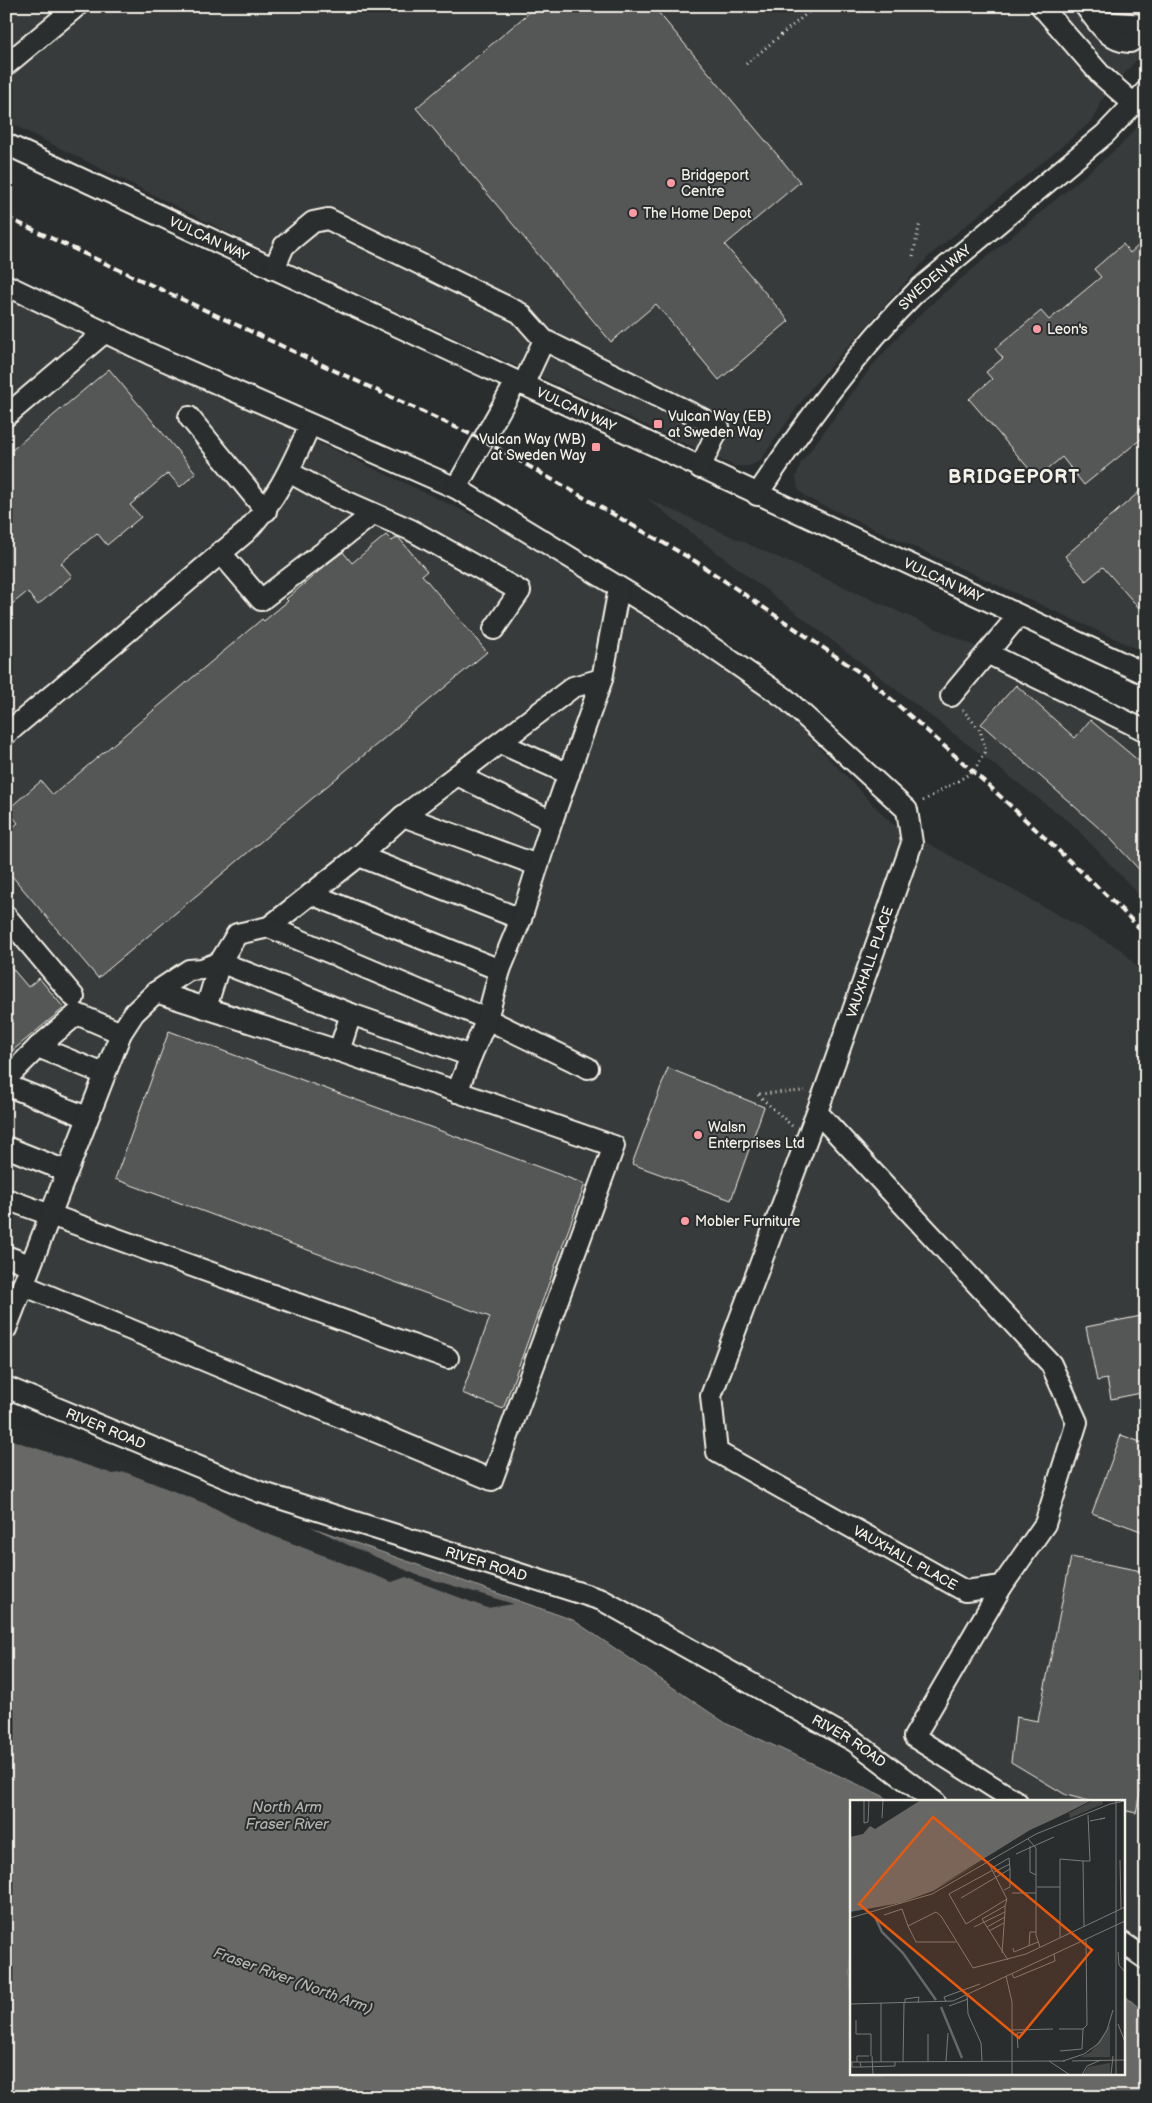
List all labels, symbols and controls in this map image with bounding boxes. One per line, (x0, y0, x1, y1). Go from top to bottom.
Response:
place label: Bridgeport Centre (681, 167, 750, 200)
marker: Bridgeport Centre (665, 177, 677, 189)
place label: The Home Depot (643, 205, 752, 222)
marker: The Home Depot (627, 207, 639, 219)
street label: VULCAN WAY (167, 213, 252, 265)
street label: SWEDEN WAY (895, 240, 975, 313)
place label: Leon's (1047, 321, 1088, 338)
marker: Leon's (1031, 323, 1043, 335)
street label: VULCAN WAY (534, 383, 620, 435)
place label: Vulcan Way (EB) at Sweden Way (668, 408, 772, 441)
marker: Vulcan Way (EB) at Sweden Way (652, 418, 664, 430)
place label: Vulcan Way (WB) at Sweden Way (479, 431, 587, 464)
marker: Vulcan Way (WB) at Sweden Way (590, 441, 602, 453)
district label: BRIDGEPORT (948, 466, 1080, 489)
street label: VULCAN WAY (901, 554, 987, 606)
street label: VAUXHALL PLACE (843, 904, 897, 1020)
place label: Walsn Enterprises Ltd (708, 1119, 805, 1152)
marker: Walsn Enterprises Ltd (692, 1129, 704, 1141)
place label: Mobler Furniture (695, 1213, 800, 1230)
marker: Mobler Furniture (679, 1215, 691, 1227)
street label: RIVER ROAD (63, 1404, 148, 1452)
street label: VAUXHALL PLACE (850, 1522, 961, 1594)
street label: RIVER ROAD (443, 1543, 529, 1584)
street label: RIVER ROAD (809, 1711, 890, 1771)
water label: North Arm Fraser River (245, 1798, 330, 1834)
inset map (850, 1800, 1124, 2076)
water label: Fraser River (North Arm) (211, 1943, 376, 2019)

